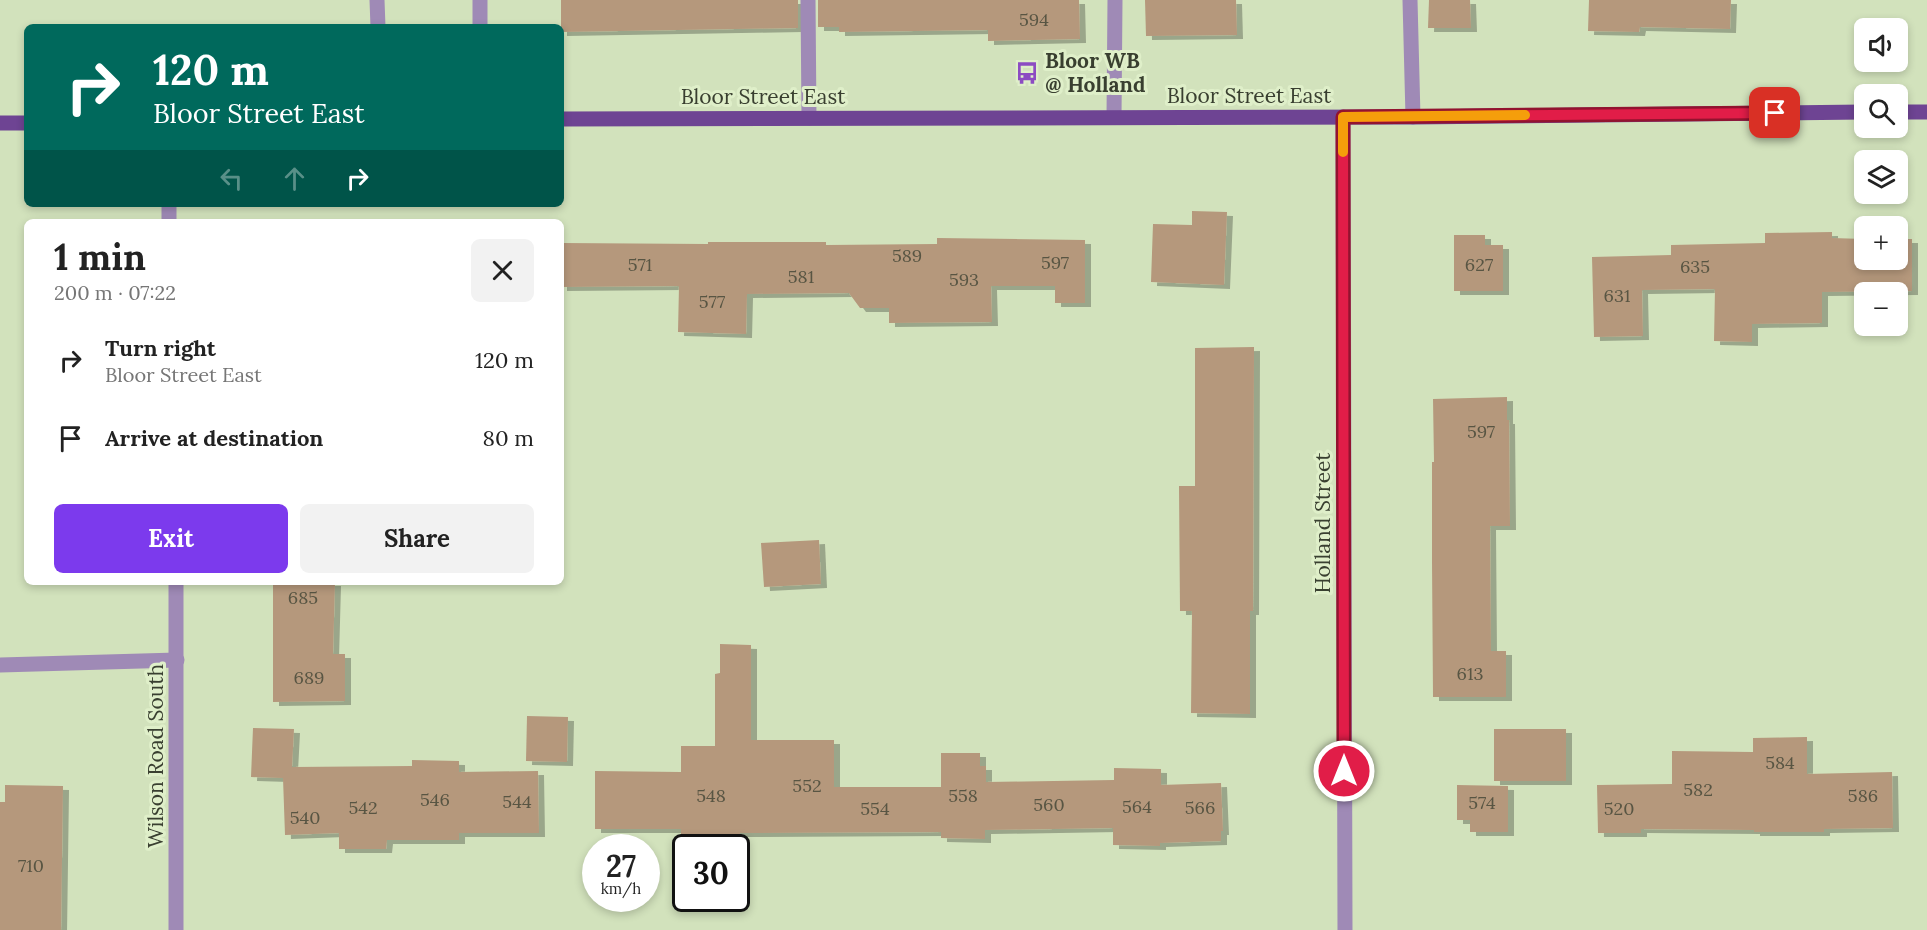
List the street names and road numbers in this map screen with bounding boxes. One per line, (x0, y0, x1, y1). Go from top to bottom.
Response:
street label: Bloor Street East (1167, 82, 1332, 109)
street label: Bloor Street East (681, 83, 846, 110)
street label: Holland Street (1309, 452, 1336, 593)
street label: Wilson Road South (142, 664, 169, 848)

